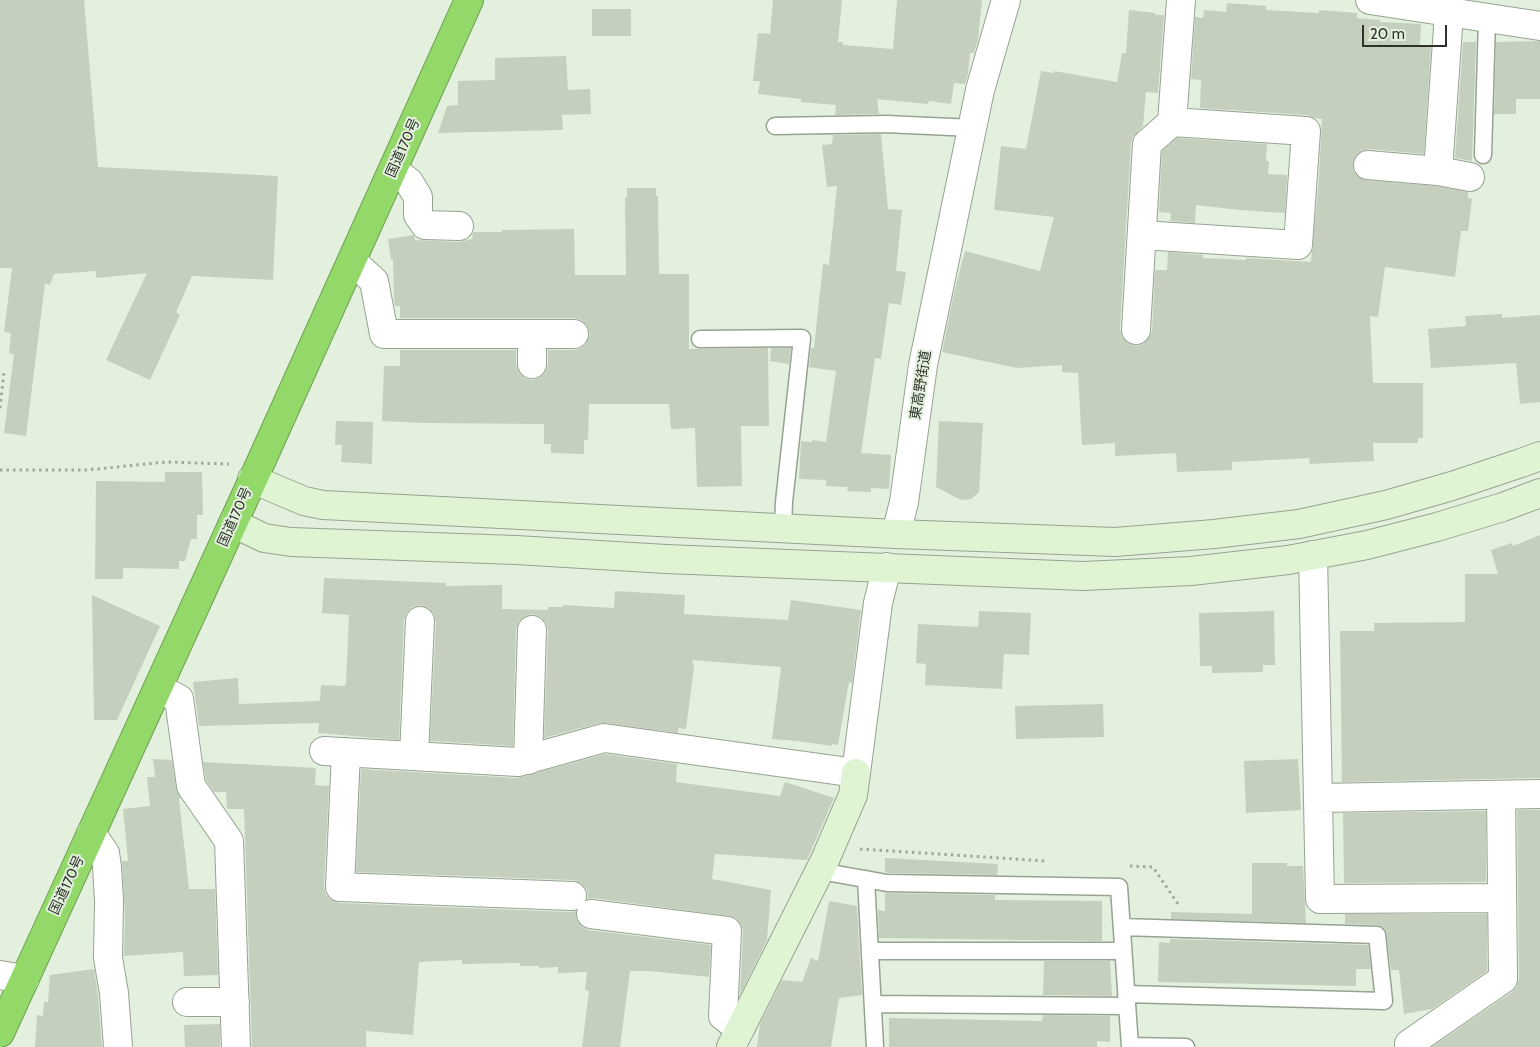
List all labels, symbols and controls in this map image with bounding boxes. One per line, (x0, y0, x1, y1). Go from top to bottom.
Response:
scale bar (1365, 15, 1450, 47)
text: 20 m (1370, 25, 1405, 43)
street label: 国道170号 (382, 116, 424, 180)
street label: 東高野街道 (907, 349, 935, 421)
street label: 国道170号 (214, 485, 256, 549)
street label: 国道170号 (46, 853, 88, 917)

